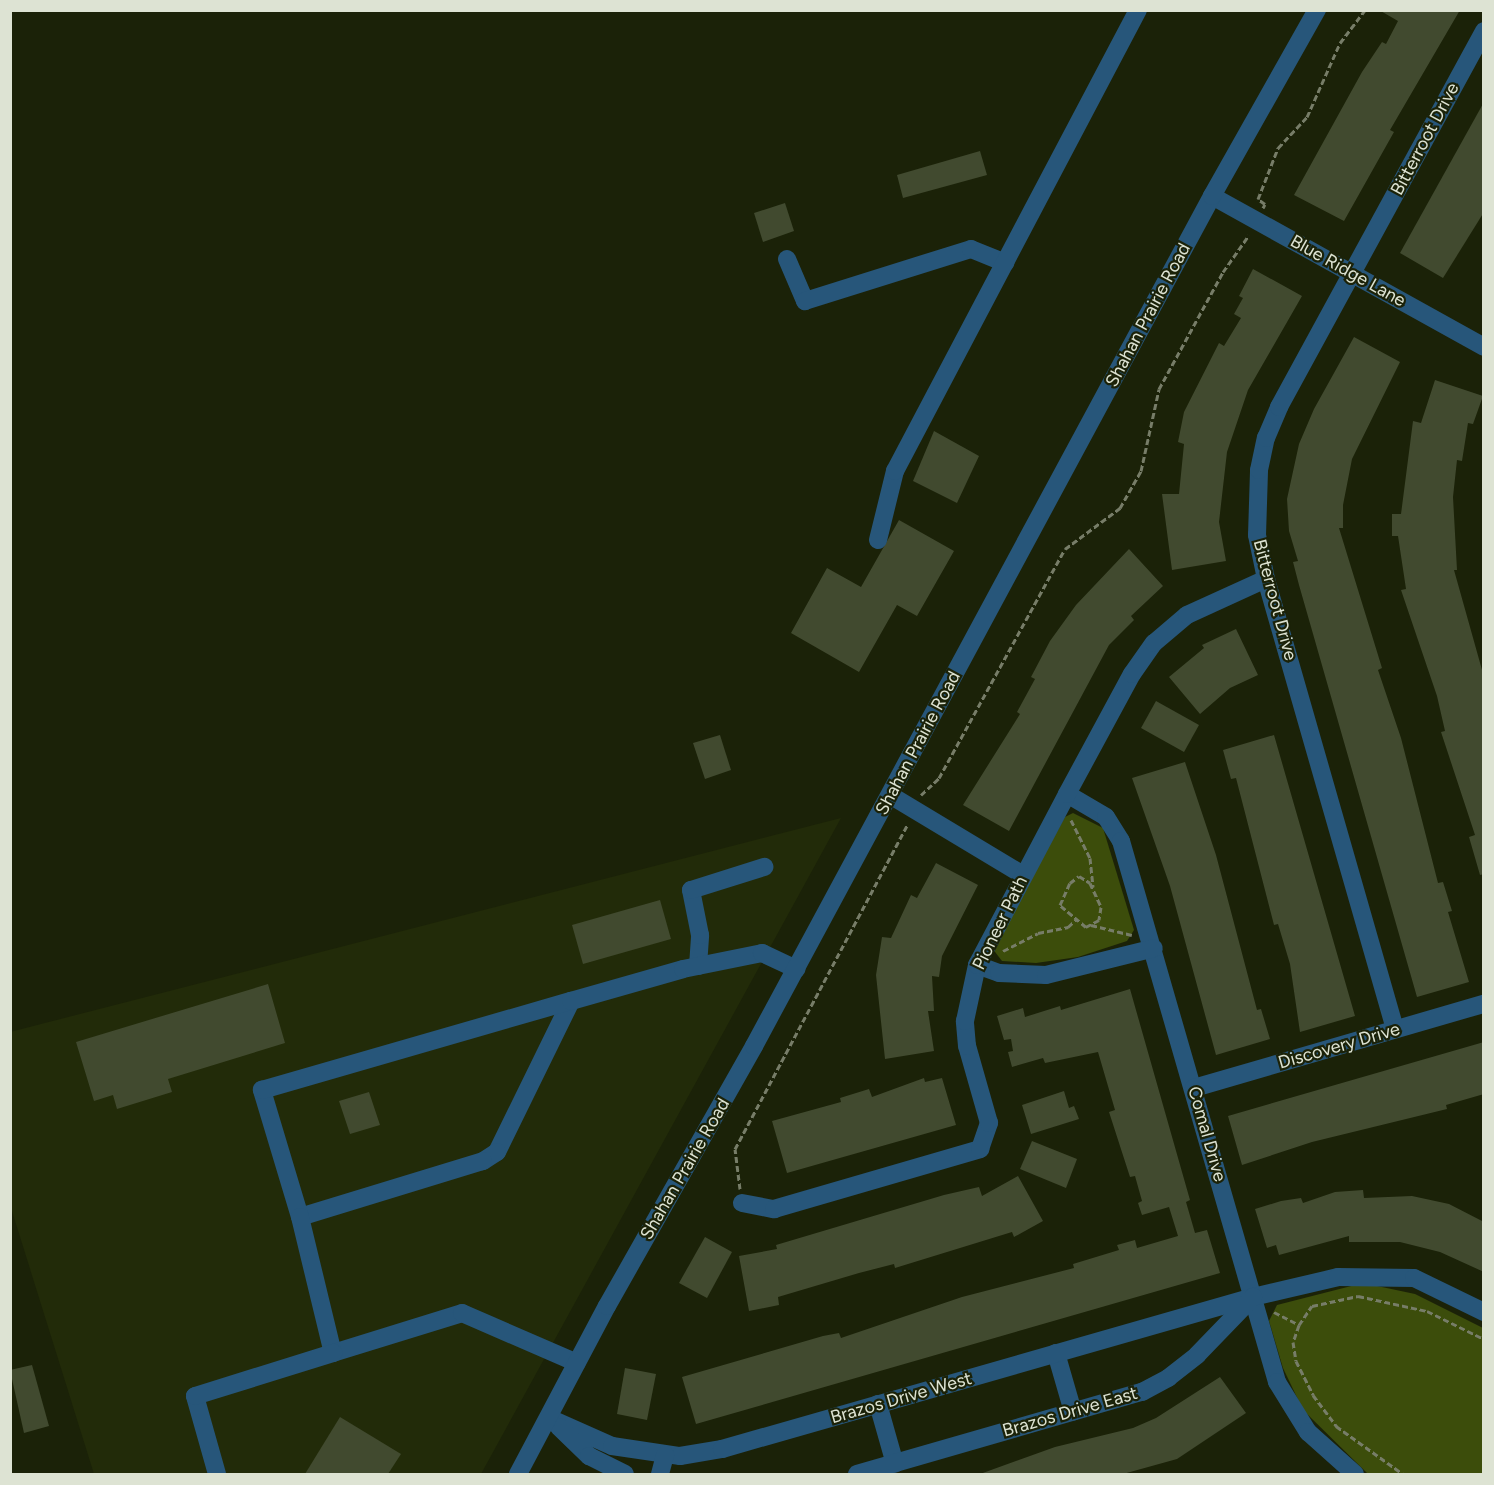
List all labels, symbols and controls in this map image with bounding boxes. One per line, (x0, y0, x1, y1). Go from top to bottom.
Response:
street label: Bitterroot Drive (1386, 79, 1464, 199)
street label: Blue Ridge Lane (1287, 230, 1409, 312)
street label: Shahan Prairie Road (1101, 239, 1195, 391)
street label: Bitterroot Drive (1248, 537, 1302, 663)
street label: Shahan Prairie Road (871, 667, 965, 819)
street label: Pioneer Path (968, 873, 1032, 973)
street label: Discovery Drive (1276, 1018, 1402, 1074)
street label: Comal Drive (1183, 1084, 1231, 1184)
street label: Shahan Prairie Road (636, 1094, 734, 1244)
street label: Brazos Drive West (828, 1367, 974, 1429)
street label: Brazos Drive East (1000, 1382, 1140, 1442)

